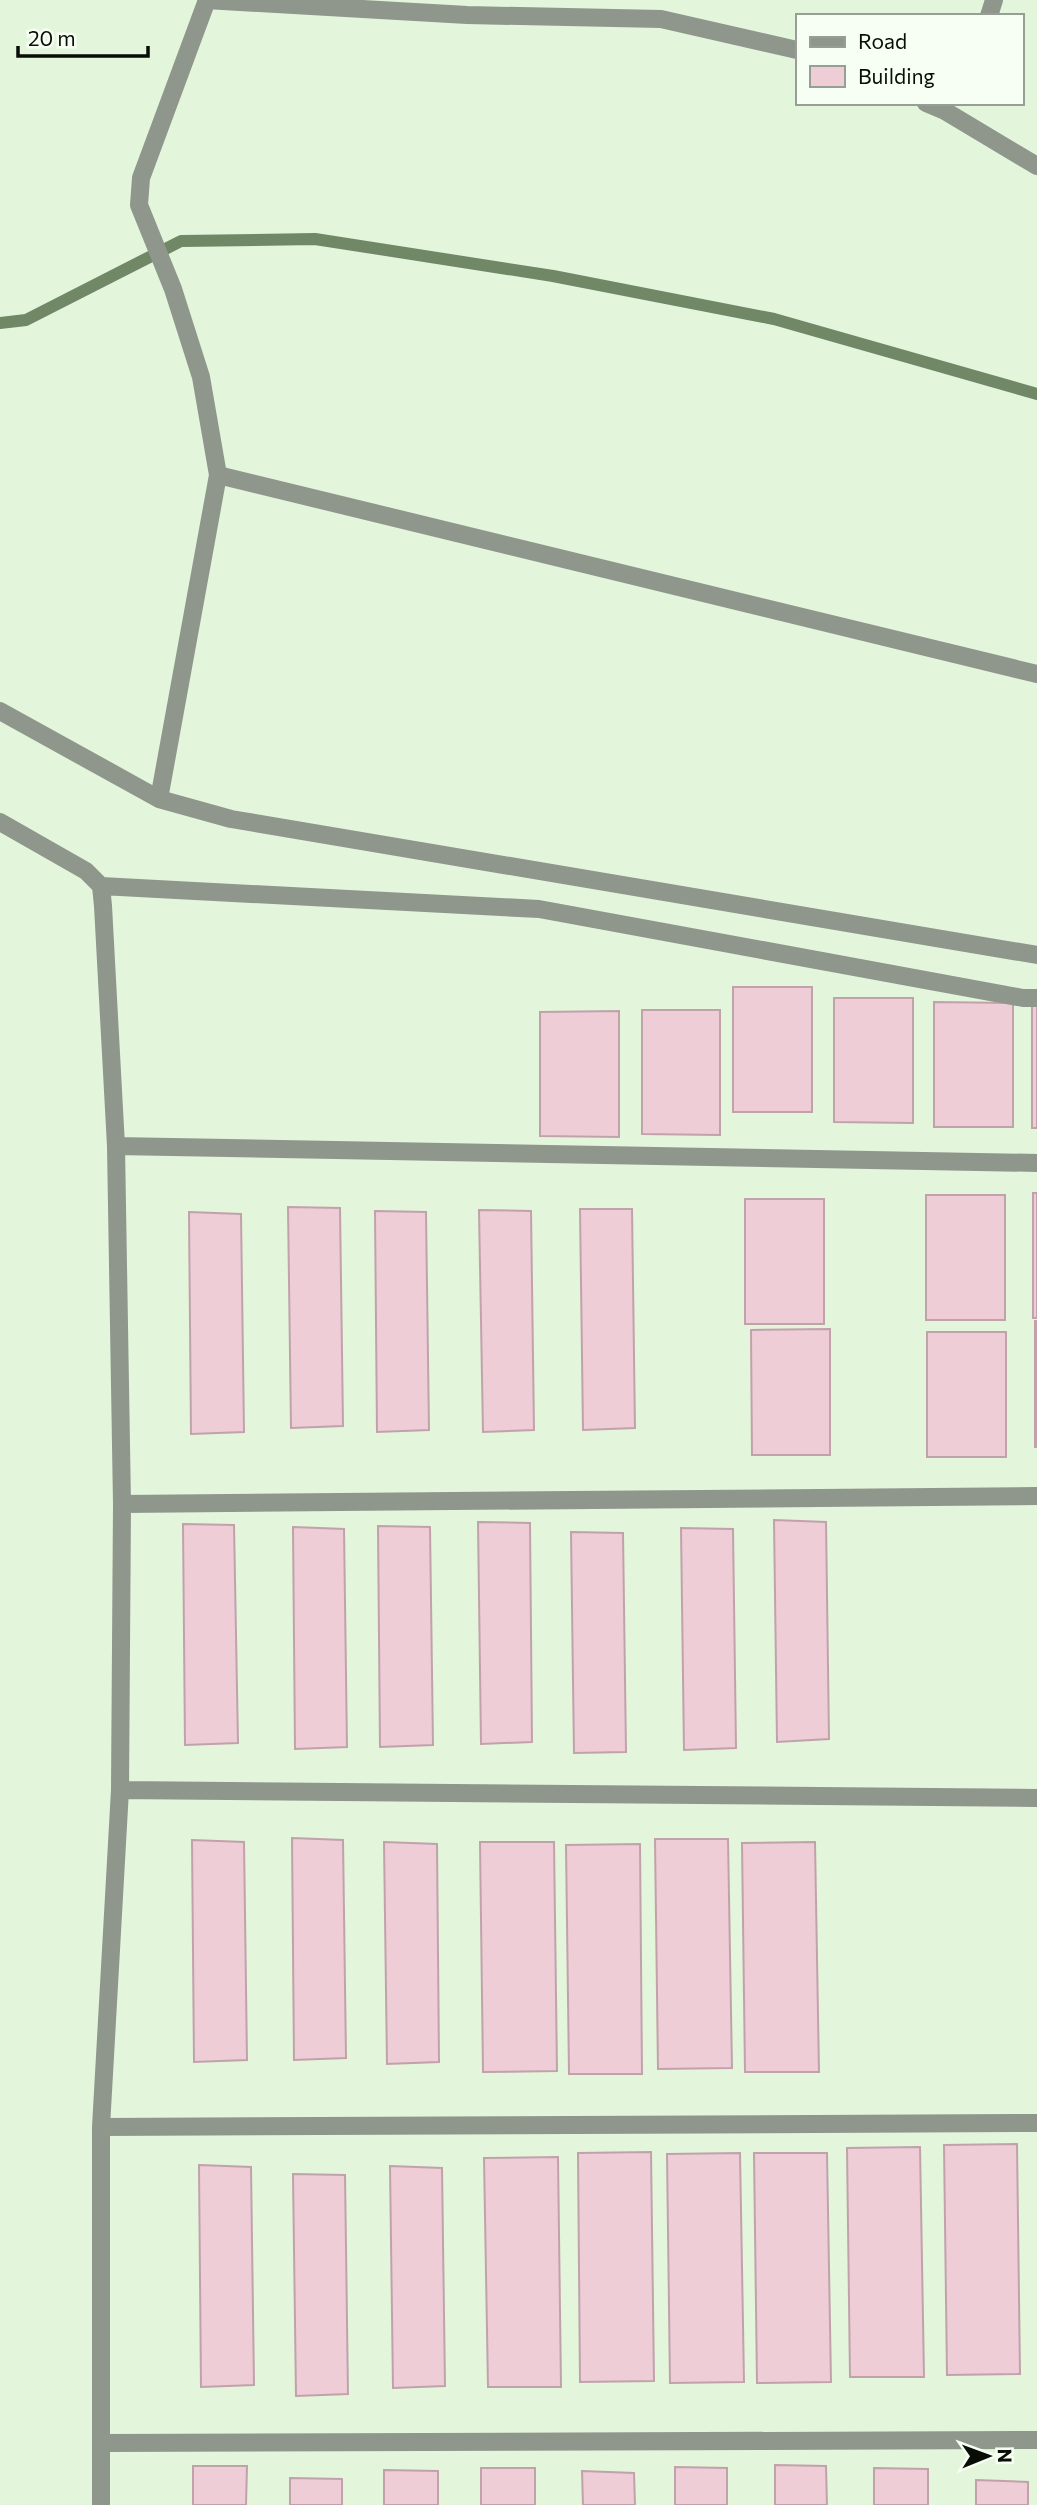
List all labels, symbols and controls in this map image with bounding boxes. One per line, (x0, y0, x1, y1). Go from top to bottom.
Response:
scale bar (18, 14, 147, 58)
legend (796, 14, 1023, 105)
text: 20 m (28, 25, 76, 50)
text: Road (858, 28, 907, 53)
text: Building (858, 63, 935, 88)
north arrow (953, 2421, 1023, 2491)
text: N (994, 2448, 1017, 2463)

